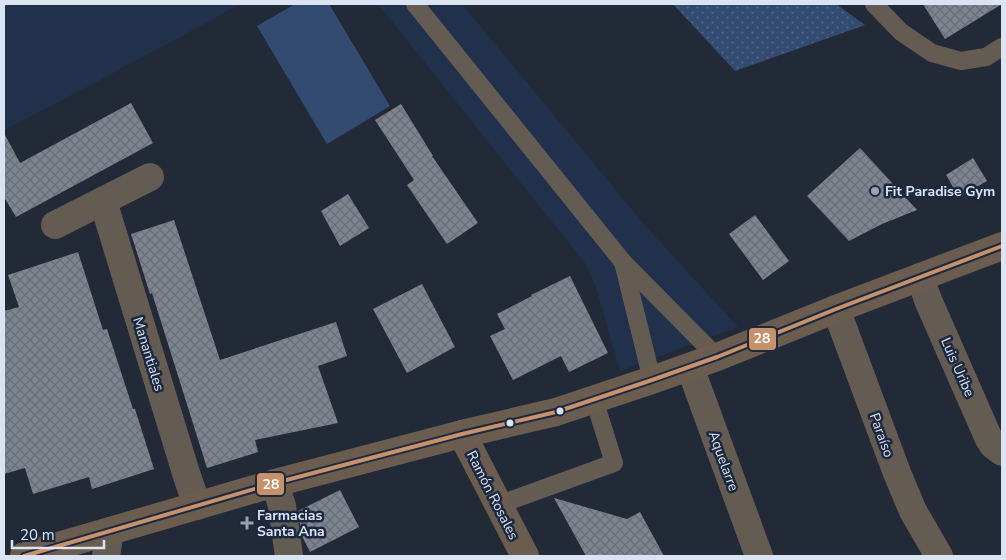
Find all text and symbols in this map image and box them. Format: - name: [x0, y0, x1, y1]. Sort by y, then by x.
- place label: Fit Paradise Gym: [885, 182, 995, 201]
- marker: Fit Paradise Gym: [869, 185, 881, 197]
- street label: Manantiales: [128, 315, 169, 394]
- line badge: 28: [748, 327, 777, 351]
- text: 28: [754, 329, 770, 348]
- street label: Luis Uribe: [936, 335, 979, 400]
- unlabelled marker: [555, 406, 565, 416]
- street label: Paraíso: [865, 410, 898, 460]
- unlabelled marker: [505, 418, 515, 428]
- street label: Aquelarre: [704, 429, 743, 494]
- street label: Ramón Rosales: [462, 447, 523, 543]
- line badge: 28: [256, 472, 285, 496]
- text: 28: [263, 475, 279, 494]
- place label: Farmacias Santa Ana: [257, 506, 325, 541]
- marker: Farmacias Santa Ana: [241, 517, 253, 529]
- scale bar: [12, 518, 105, 550]
- text: 20 m: [20, 525, 55, 545]

